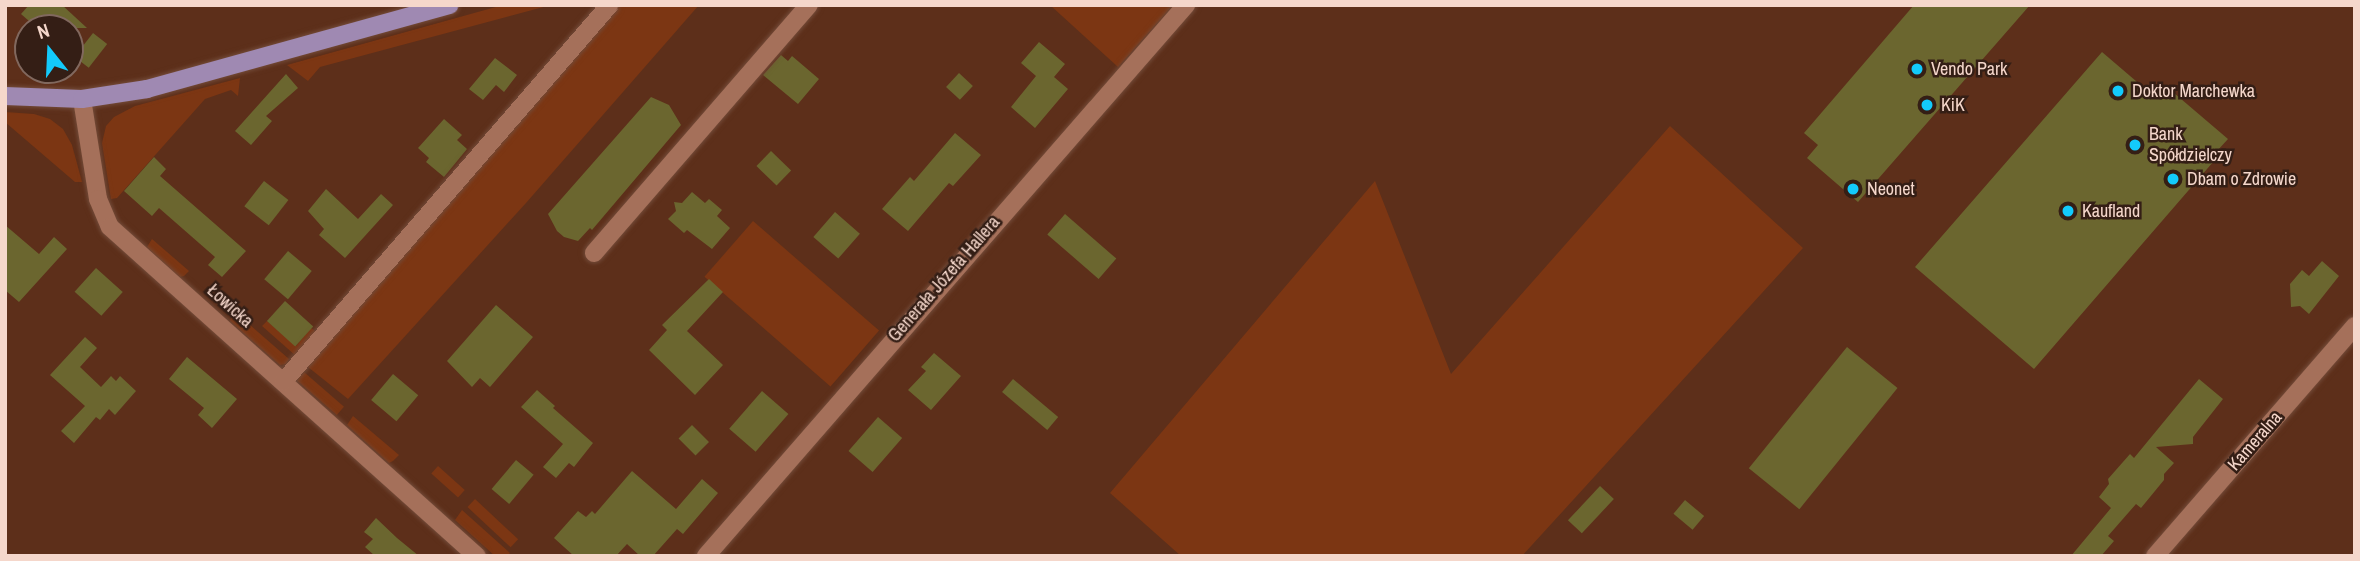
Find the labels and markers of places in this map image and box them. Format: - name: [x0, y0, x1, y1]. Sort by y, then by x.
- place label: Vendo Park: [1931, 58, 2007, 80]
- marker: Vendo Park: [1909, 61, 1925, 77]
- place label: Doktor Marchewka: [2132, 80, 2255, 102]
- marker: Doktor Marchewka: [2110, 83, 2126, 99]
- place label: KiK: [1941, 94, 1965, 116]
- marker: KiK: [1919, 97, 1935, 113]
- place label: Bank Spółdzielczy: [2149, 124, 2232, 166]
- marker: Bank Spółdzielczy: [2127, 137, 2143, 153]
- place label: Dbam o Zdrowie: [2187, 168, 2296, 190]
- marker: Dbam o Zdrowie: [2165, 171, 2181, 187]
- place label: Neonet: [1867, 178, 1915, 200]
- marker: Neonet: [1845, 181, 1861, 197]
- place label: Kaufland: [2082, 200, 2140, 222]
- marker: Kaufland: [2060, 203, 2076, 219]

